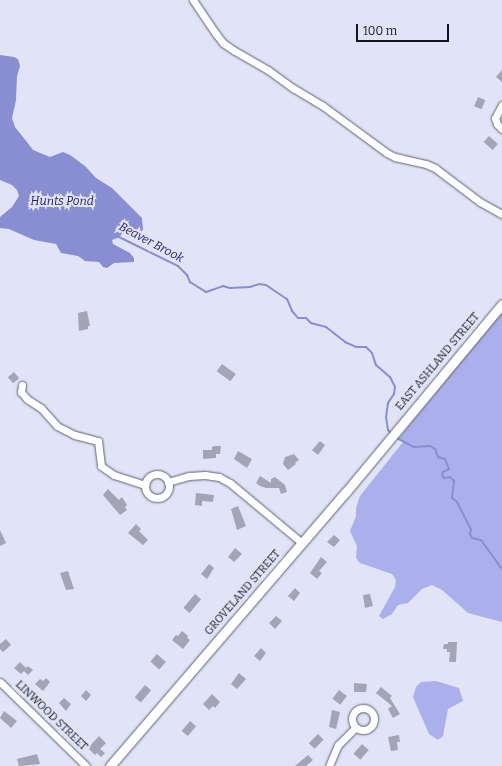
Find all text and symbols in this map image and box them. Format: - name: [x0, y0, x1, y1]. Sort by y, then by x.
- scale bar: [358, 16, 451, 42]
- text: 100 m: [363, 24, 397, 38]
- water label: Hunts Pond: [30, 195, 94, 209]
- water label: Beaver Brook: [116, 220, 186, 266]
- street label: EAST ASHLAND STREET: [393, 311, 483, 413]
- street label: GROVELAND STREET: [202, 548, 284, 638]
- street label: LINWOOD STREET: [12, 678, 90, 754]

